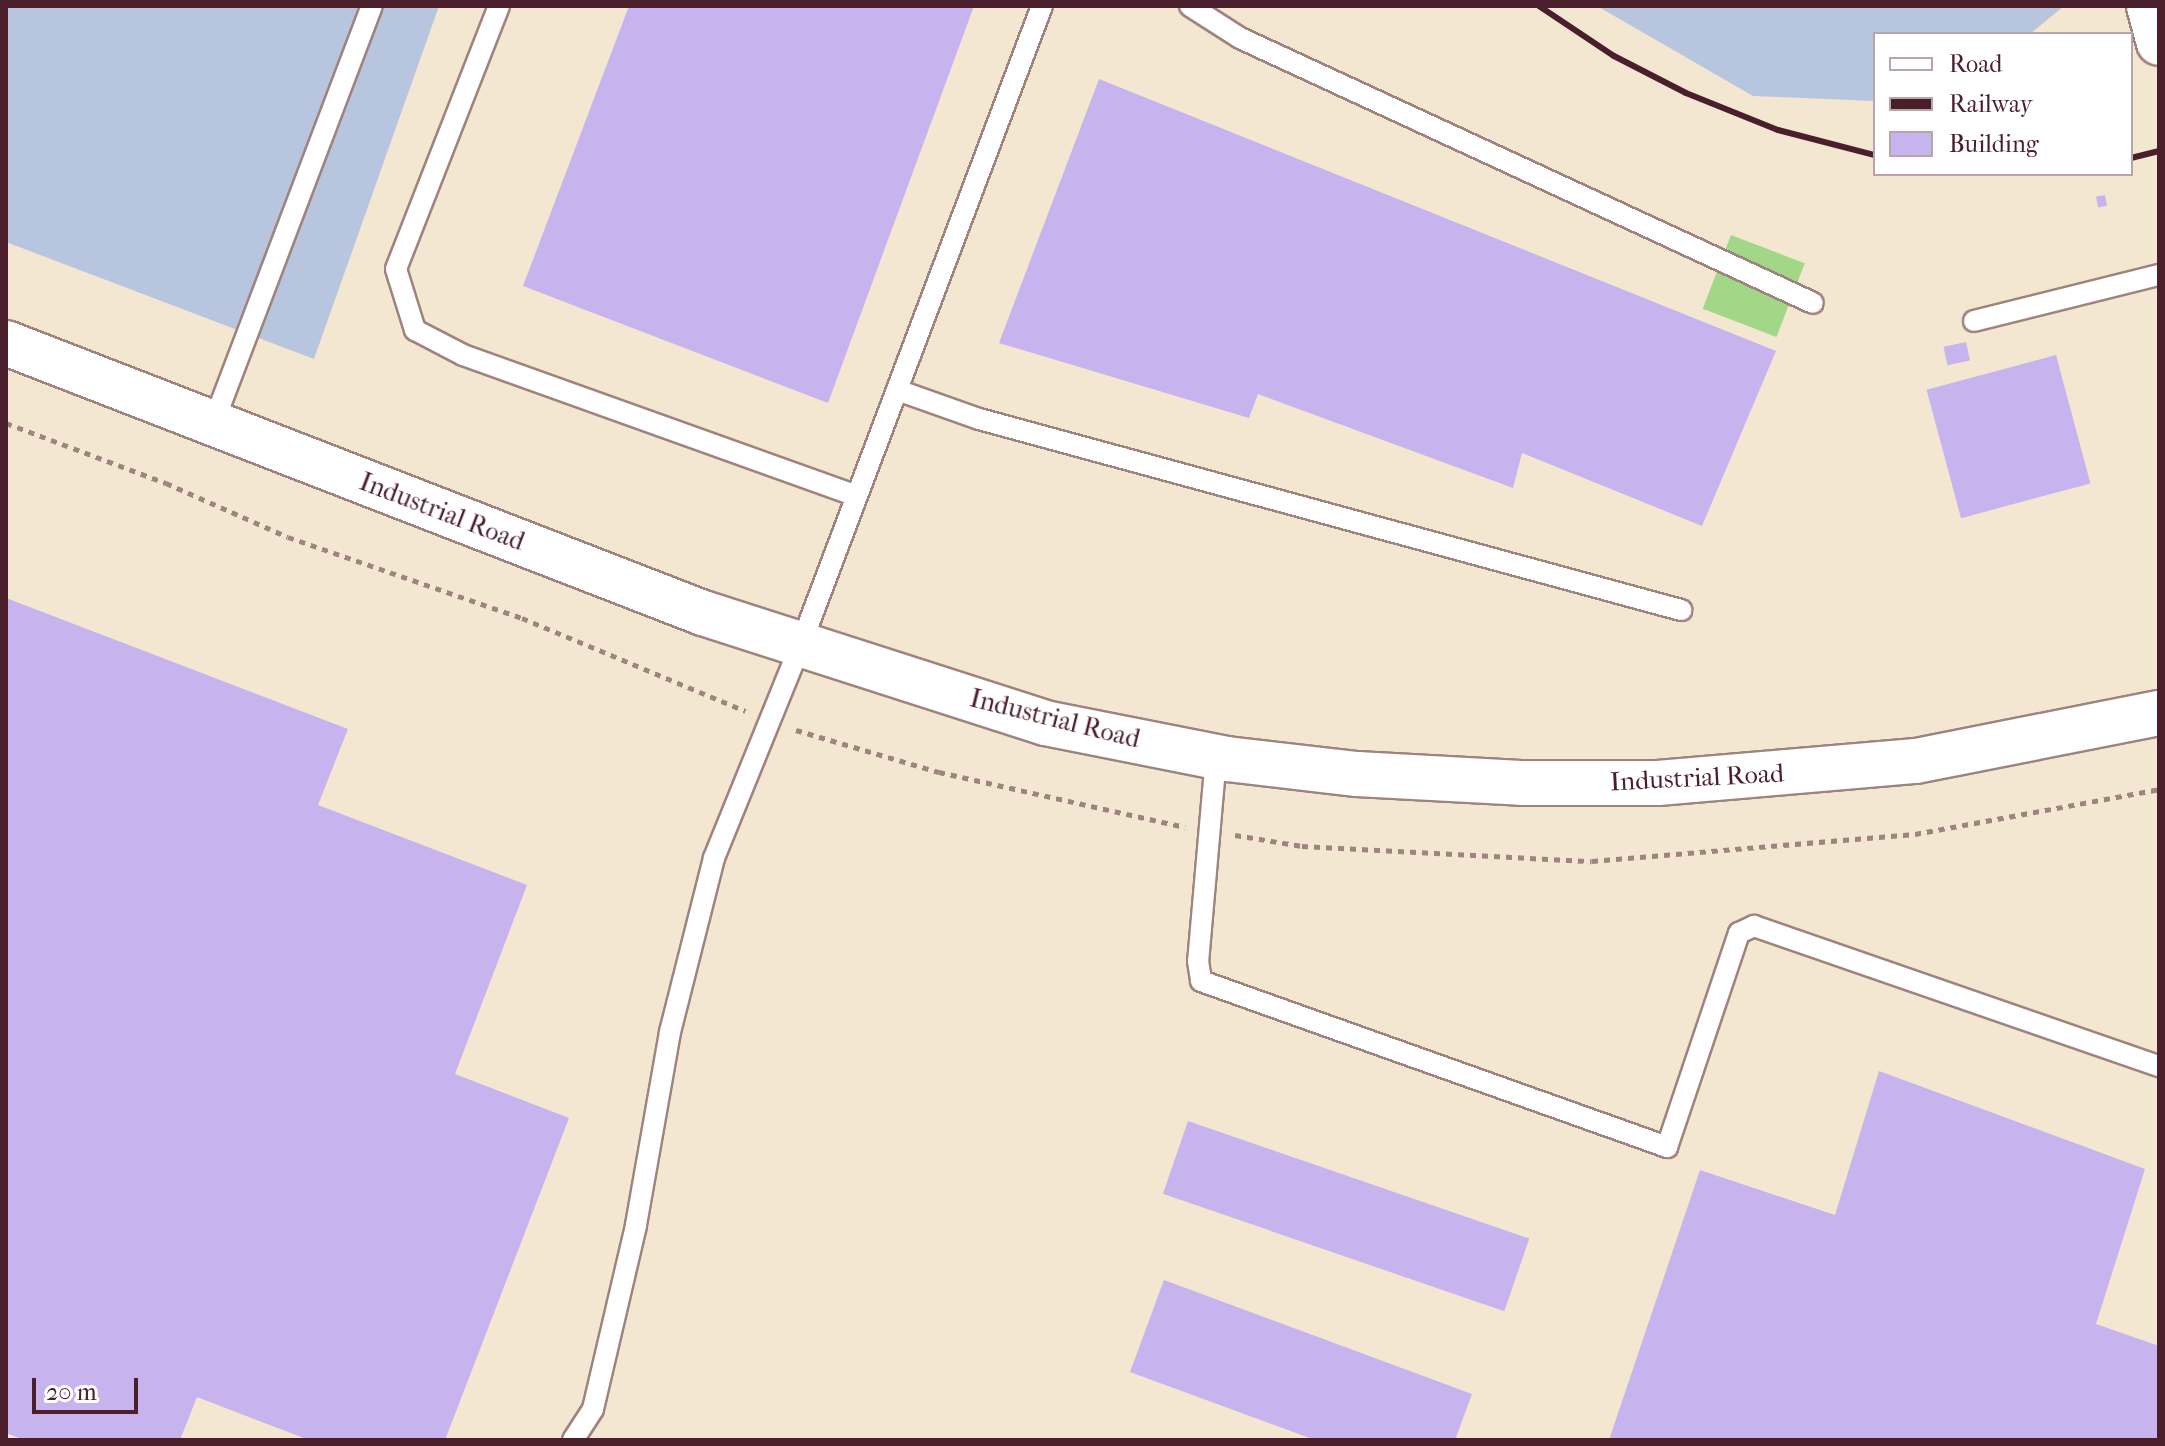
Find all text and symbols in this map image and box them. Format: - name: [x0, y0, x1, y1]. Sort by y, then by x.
- legend: [1873, 32, 2133, 176]
- text: Road: [1949, 50, 2002, 78]
- text: Railway: [1949, 90, 2032, 118]
- text: Building: [1949, 130, 2039, 158]
- street label: Industrial Road: [355, 466, 529, 558]
- street label: Industrial Road: [967, 683, 1143, 755]
- street label: Industrial Road: [1609, 758, 1785, 798]
- scale bar: [36, 1362, 142, 1412]
- text: 20 m: [46, 1378, 97, 1406]

